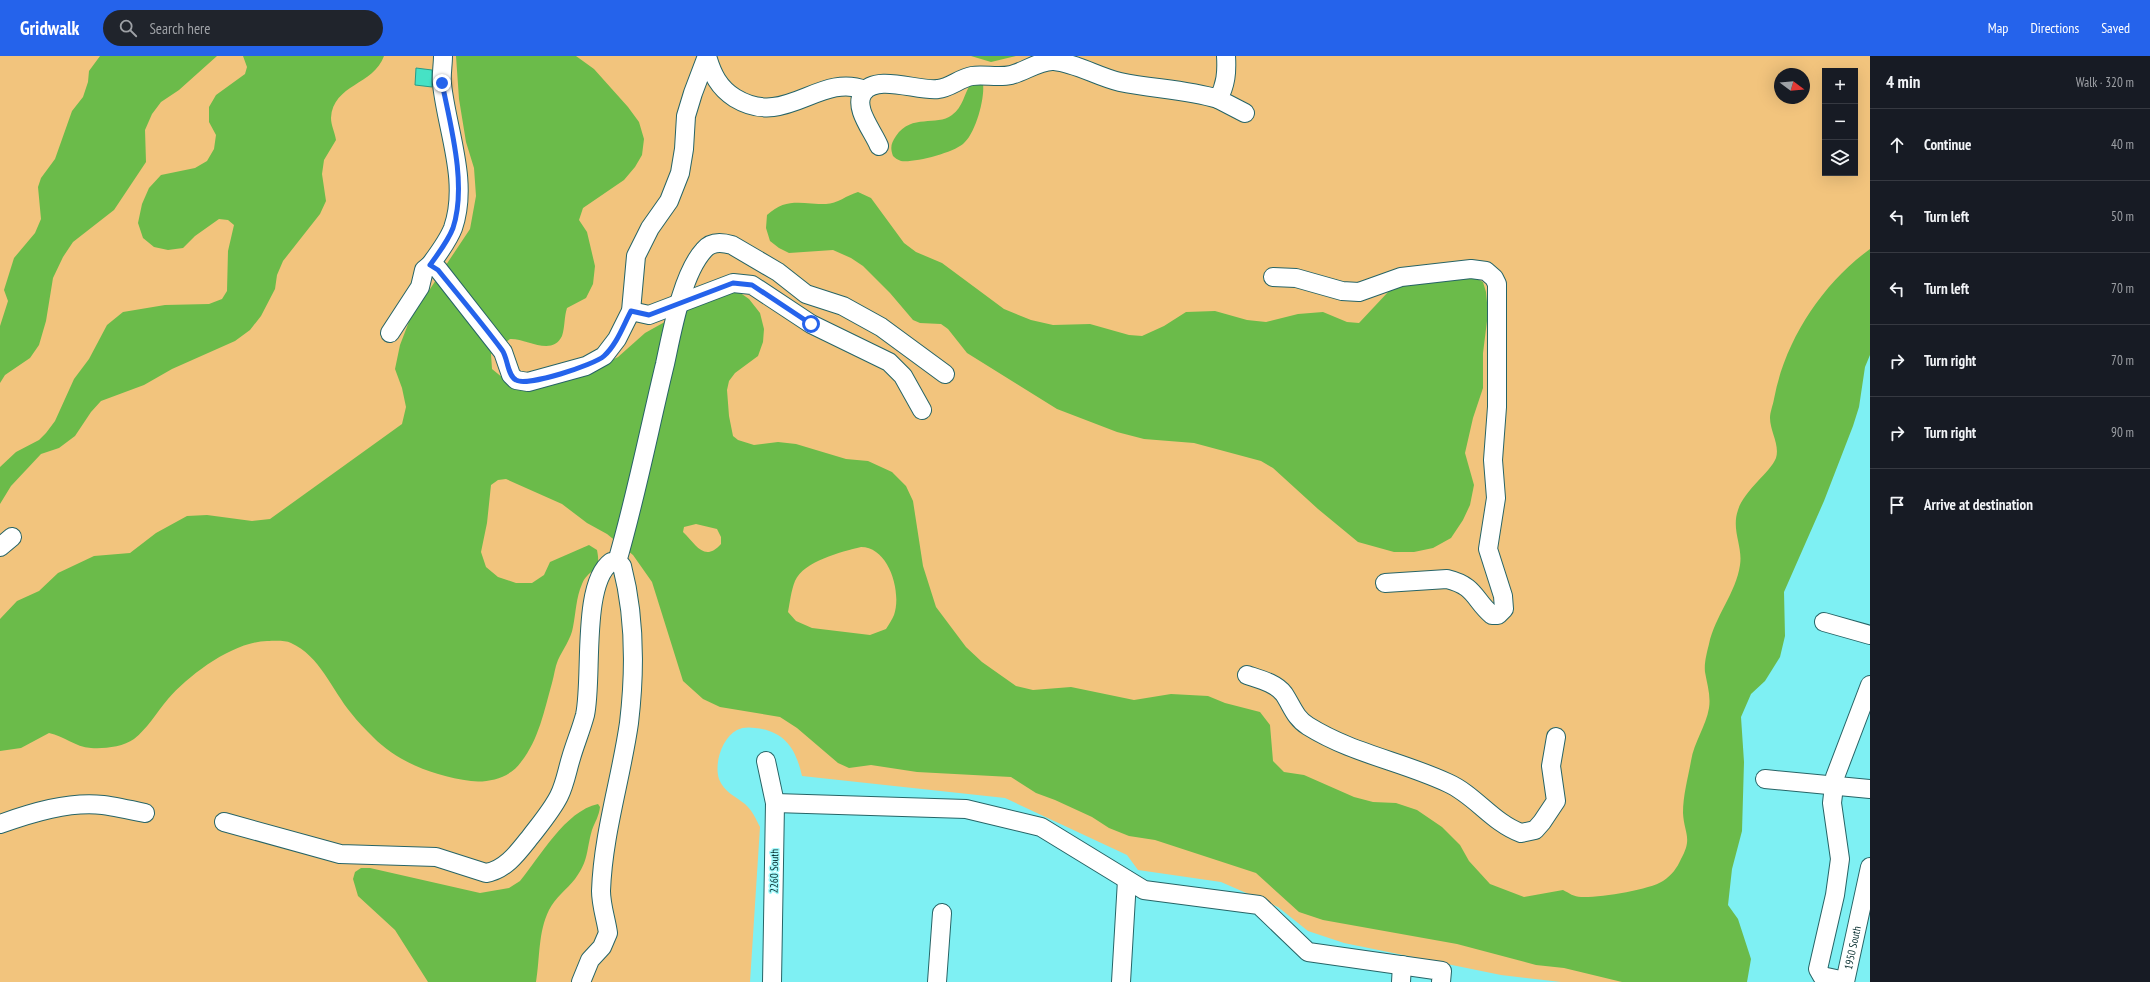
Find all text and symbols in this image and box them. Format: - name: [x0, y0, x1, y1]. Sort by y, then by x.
- search box: [103, 10, 383, 46]
- text: Gridwalk: [20, 16, 79, 40]
- icon: search: [117, 17, 139, 39]
- text: Search here: [149, 19, 210, 38]
- text: Map: [1988, 19, 2008, 37]
- text: Directions: [2030, 19, 2079, 37]
- text: Saved: [2101, 19, 2130, 37]
- north arrow: [1774, 68, 1810, 104]
- map controls: [1822, 68, 1858, 176]
- button: +: [1822, 68, 1858, 104]
- text: 4 min: [1886, 71, 1920, 93]
- route end: [433, 74, 451, 92]
- text: Walk · 320 m: [2076, 74, 2134, 91]
- button: −: [1822, 104, 1858, 140]
- icon: ahead: [1886, 134, 1908, 156]
- text: Continue: [1924, 135, 1971, 154]
- text: 40 m: [2111, 136, 2134, 153]
- button: layers: [1822, 140, 1858, 176]
- icon: left: [1886, 206, 1908, 228]
- text: Turn left: [1924, 207, 1969, 226]
- text: 50 m: [2111, 208, 2134, 225]
- icon: left: [1886, 278, 1908, 300]
- text: Turn left: [1924, 279, 1969, 298]
- text: 70 m: [2111, 280, 2134, 297]
- route start: [802, 315, 820, 333]
- icon: right: [1886, 350, 1908, 372]
- text: Turn right: [1924, 351, 1976, 370]
- text: 70 m: [2111, 352, 2134, 369]
- icon: right: [1886, 422, 1908, 444]
- text: Turn right: [1924, 423, 1976, 442]
- text: 90 m: [2111, 424, 2134, 441]
- icon: arrive: [1886, 494, 1908, 516]
- text: Arrive at destination: [1924, 495, 2033, 514]
- street label: 2260 South: [767, 849, 781, 893]
- street label: 1950 South: [1841, 925, 1864, 971]

